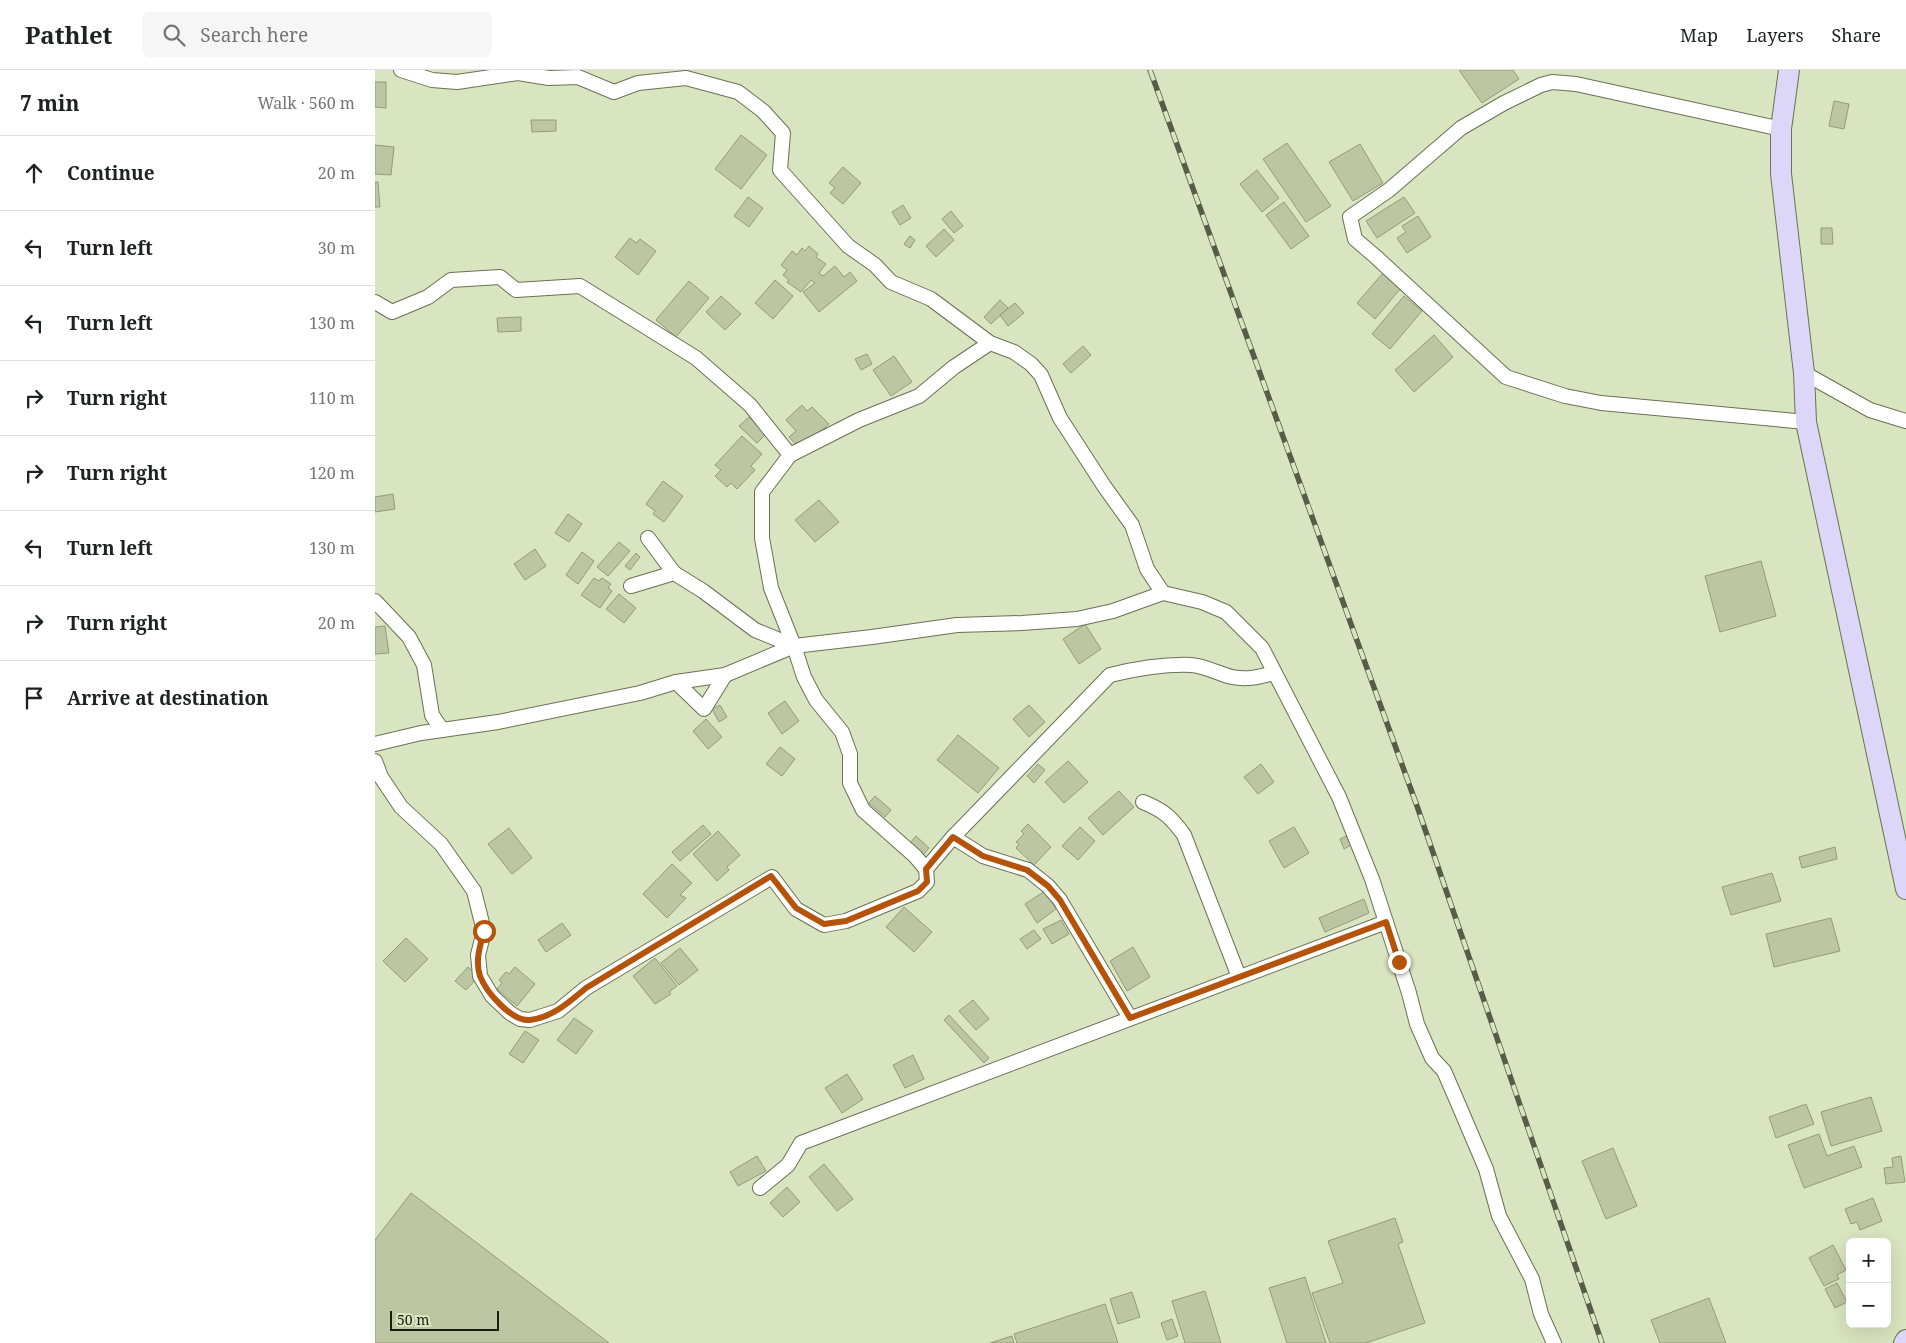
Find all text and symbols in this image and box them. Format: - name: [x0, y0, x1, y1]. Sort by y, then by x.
- search box: [142, 12, 492, 57]
- text: Pathlet: [25, 18, 112, 51]
- icon: search: [160, 21, 188, 49]
- text: Search here: [200, 22, 308, 48]
- text: Map: [1680, 23, 1718, 47]
- text: Layers: [1746, 23, 1804, 47]
- text: Share: [1832, 23, 1881, 47]
- text: 7 min: [20, 89, 79, 117]
- text: Walk · 560 m: [258, 92, 355, 114]
- icon: ahead: [20, 159, 48, 187]
- text: Continue: [67, 160, 155, 186]
- text: 20 m: [318, 162, 355, 184]
- icon: left: [20, 234, 48, 262]
- text: Turn left: [67, 235, 153, 261]
- text: 30 m: [318, 237, 355, 259]
- icon: left: [20, 309, 48, 337]
- text: Turn left: [67, 310, 153, 336]
- text: 130 m: [309, 312, 355, 334]
- icon: right: [20, 384, 48, 412]
- text: Turn right: [67, 385, 167, 411]
- text: 110 m: [309, 387, 355, 409]
- icon: right: [20, 459, 48, 487]
- text: Turn right: [67, 460, 167, 486]
- text: 120 m: [309, 462, 355, 484]
- icon: left: [20, 534, 48, 562]
- text: Turn left: [67, 535, 153, 561]
- text: 130 m: [309, 537, 355, 559]
- icon: right: [20, 609, 48, 637]
- text: Turn right: [67, 610, 167, 636]
- text: 20 m: [318, 612, 355, 634]
- icon: arrive: [20, 684, 48, 712]
- text: Arrive at destination: [67, 685, 269, 711]
- route start: [473, 920, 496, 943]
- route end: [1388, 951, 1411, 974]
- map controls: [1846, 1238, 1891, 1328]
- button: +: [1846, 1238, 1891, 1283]
- button: −: [1846, 1283, 1891, 1328]
- scale bar: [390, 1308, 499, 1331]
- text: 50 m: [397, 1310, 430, 1329]

